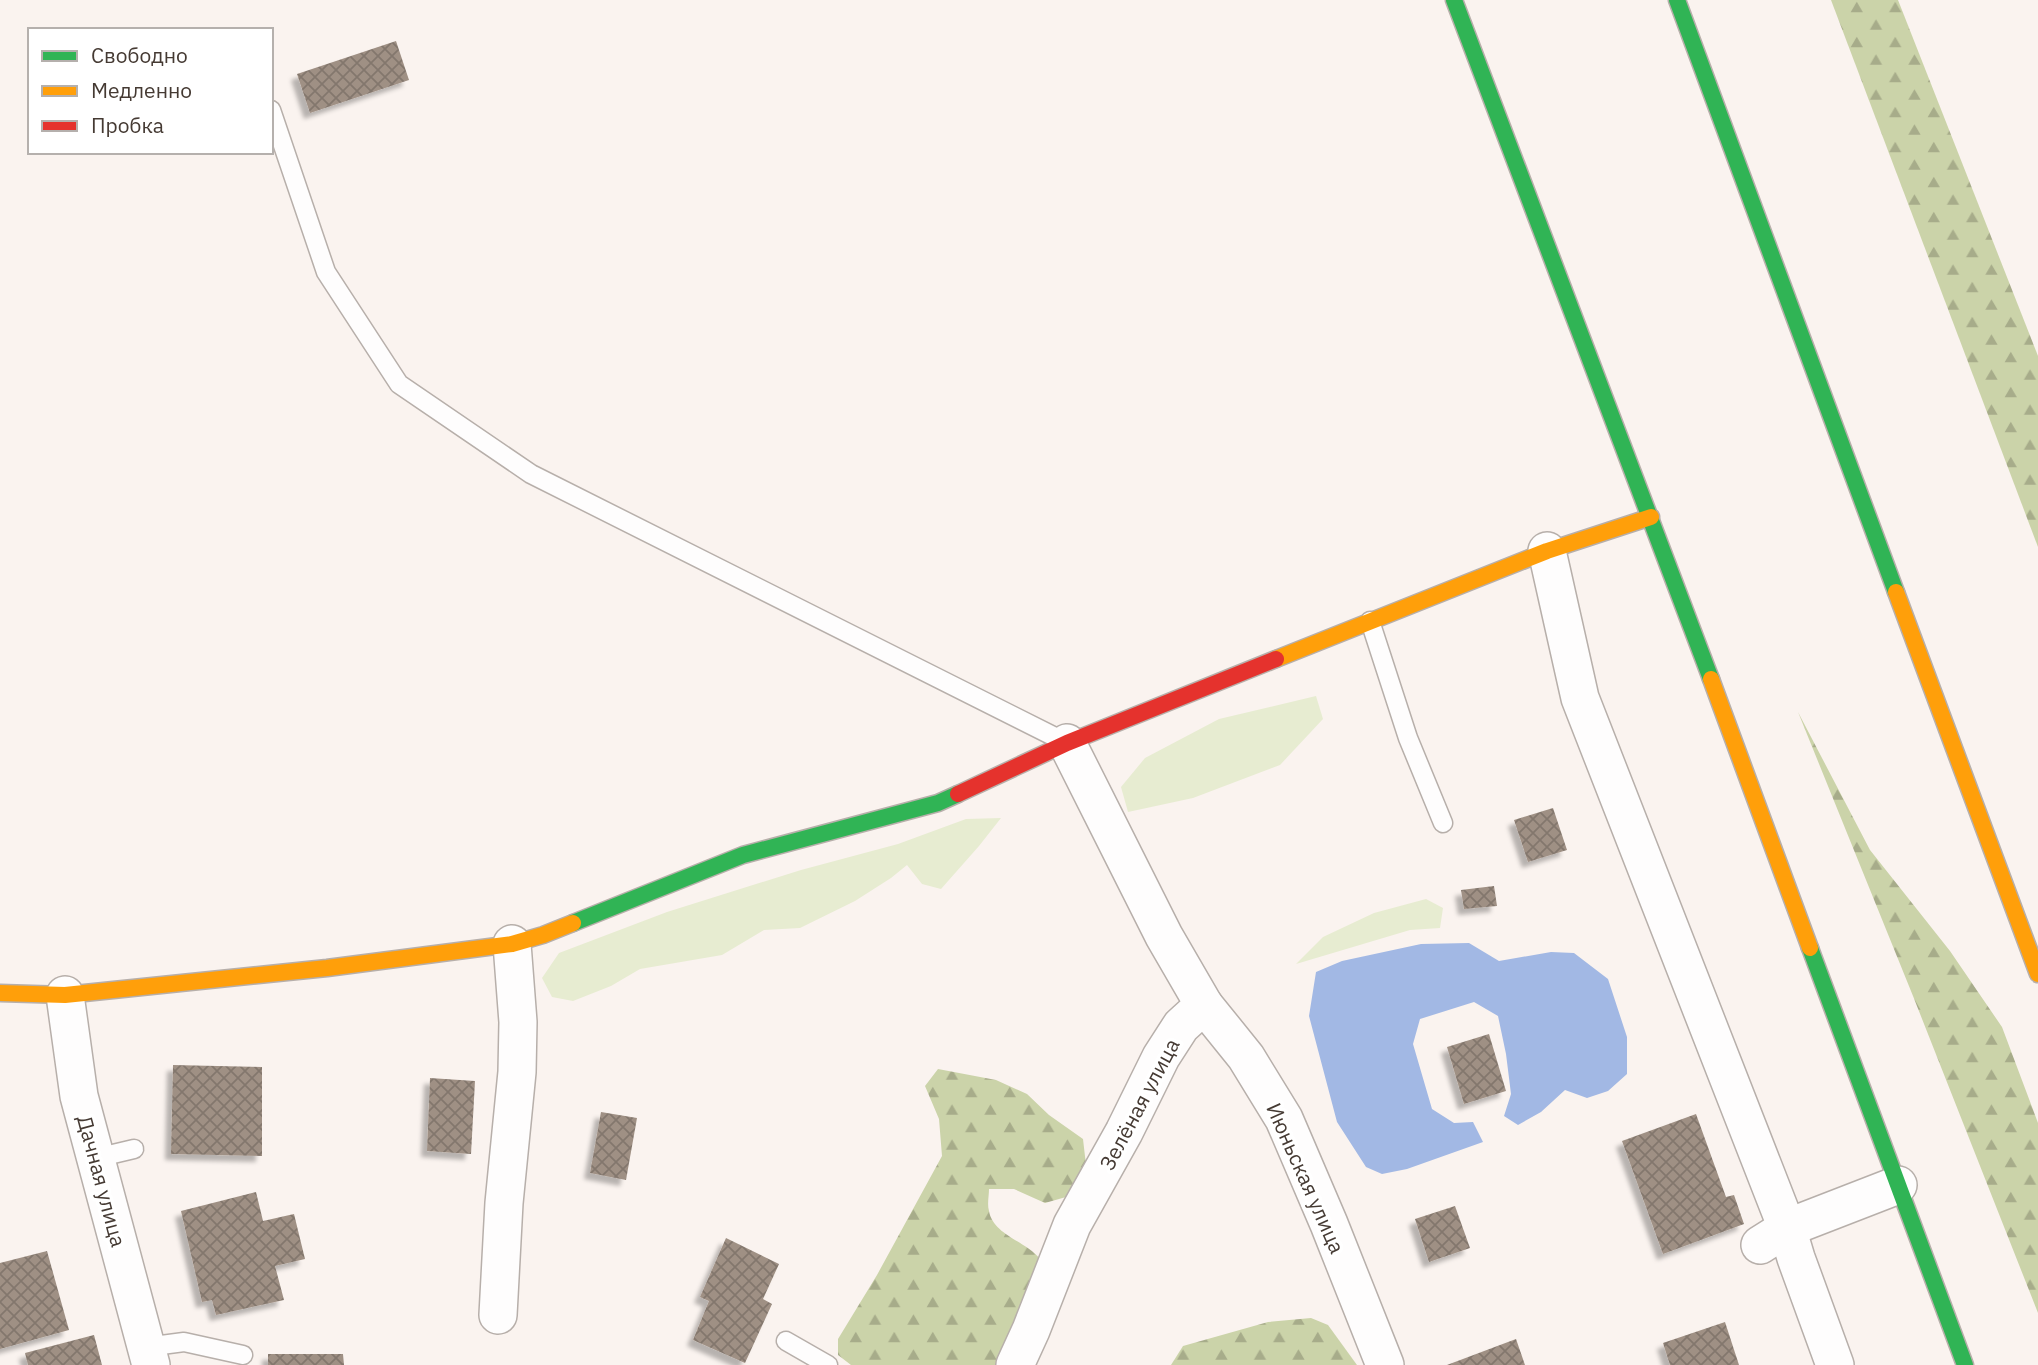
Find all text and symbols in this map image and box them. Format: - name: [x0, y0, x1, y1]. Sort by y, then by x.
- legend: [28, 28, 273, 154]
- text: Свободно: [91, 41, 188, 69]
- text: Медленно: [91, 76, 192, 104]
- text: Пробка: [91, 111, 164, 139]
- street label: Зелёная улица: [1093, 1033, 1185, 1175]
- street label: Июньская улица: [1260, 1098, 1352, 1258]
- street label: Дачная улица: [71, 1112, 133, 1250]

